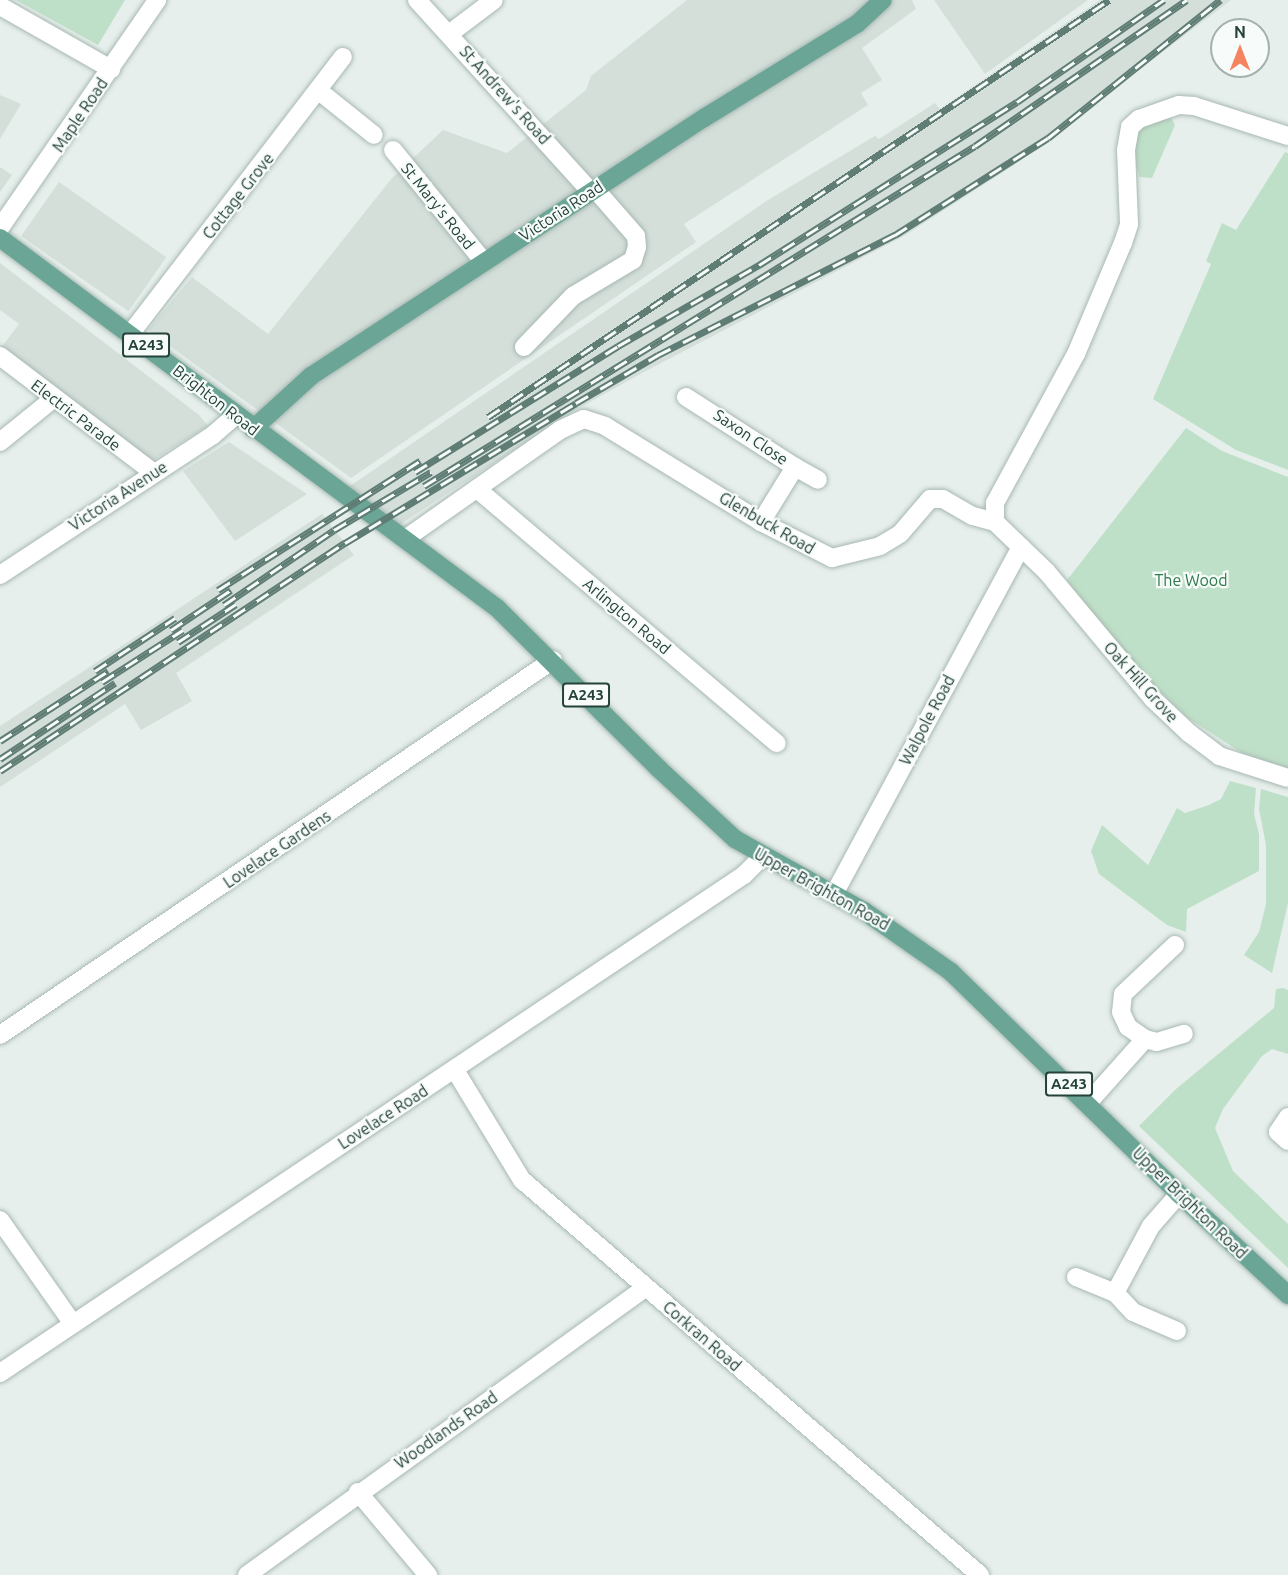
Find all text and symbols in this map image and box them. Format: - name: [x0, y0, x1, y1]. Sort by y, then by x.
- north arrow: [1210, 18, 1270, 78]
- text: N: [1234, 23, 1246, 41]
- street label: St Andrew's Road: [456, 42, 554, 148]
- street label: Maple Road: [48, 74, 112, 156]
- street label: Cottage Grove: [198, 149, 278, 243]
- street label: St Mary's Road: [397, 159, 479, 253]
- street label: Victoria Road: [515, 177, 607, 245]
- road number: A243: [122, 333, 170, 357]
- street label: Brighton Road: [169, 360, 263, 440]
- street label: Electric Parade: [28, 375, 124, 455]
- street label: Saxon Close: [710, 405, 792, 469]
- street label: Victoria Avenue: [65, 457, 171, 535]
- street label: Glenbuck Road: [716, 488, 818, 558]
- park label: The Wood: [1154, 570, 1228, 590]
- street label: Arlington Road: [579, 574, 675, 658]
- street label: Oak Hill Grove: [1100, 638, 1182, 726]
- street label: Walpole Road: [895, 672, 959, 768]
- road number: A243: [562, 683, 610, 707]
- street label: Lovelace Gardens: [220, 806, 334, 892]
- street label: Upper Brighton Road: [751, 844, 893, 934]
- road number: A243: [1045, 1072, 1093, 1096]
- street label: Lovelace Road: [334, 1081, 432, 1153]
- street label: Upper Brighton Road: [1129, 1143, 1251, 1263]
- street label: Corkran Road: [659, 1297, 745, 1375]
- street label: Woodlands Road: [391, 1387, 501, 1473]

